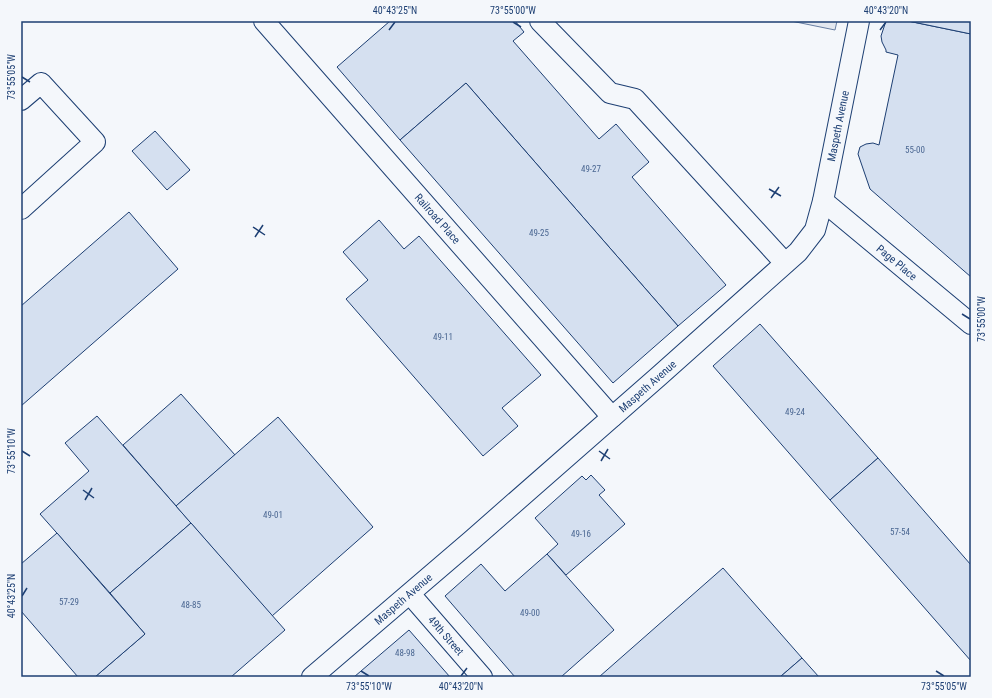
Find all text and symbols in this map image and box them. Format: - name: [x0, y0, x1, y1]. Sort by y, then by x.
- text: 40°43'25"N: [373, 5, 417, 16]
- text: 73°55'00"W: [490, 5, 536, 16]
- text: 40°43'20"N: [864, 5, 908, 16]
- text: 73°55'05"W: [6, 54, 17, 100]
- street label: Maspeth Avenue: [825, 89, 851, 163]
- house number: 55-00: [905, 145, 925, 155]
- house number: 49-27: [581, 164, 602, 174]
- street label: Railroad Place: [412, 191, 463, 246]
- house number: 49-25: [529, 228, 550, 238]
- street label: Page Place: [874, 242, 920, 283]
- text: 73°55'00"W: [976, 296, 987, 342]
- house number: 49-11: [433, 332, 453, 342]
- street label: Maspeth Avenue: [616, 357, 679, 415]
- house number: 49-24: [785, 407, 806, 417]
- text: 73°55'10"W: [6, 428, 17, 474]
- house number: 49-01: [263, 510, 283, 520]
- house number: 57-54: [890, 527, 911, 537]
- house number: 49-16: [571, 529, 591, 539]
- street label: Maspeth Avenue: [372, 571, 435, 627]
- text: 40°43'25"N: [6, 574, 17, 618]
- house number: 57-29: [59, 597, 79, 607]
- house number: 48-85: [181, 600, 202, 610]
- house number: 49-00: [520, 608, 540, 618]
- street label: 49th Street: [425, 613, 467, 658]
- house number: 48-98: [395, 648, 415, 658]
- text: 73°55'10"W: [346, 681, 392, 692]
- text: 40°43'20"N: [439, 681, 483, 692]
- text: 73°55'05"W: [921, 681, 967, 692]

